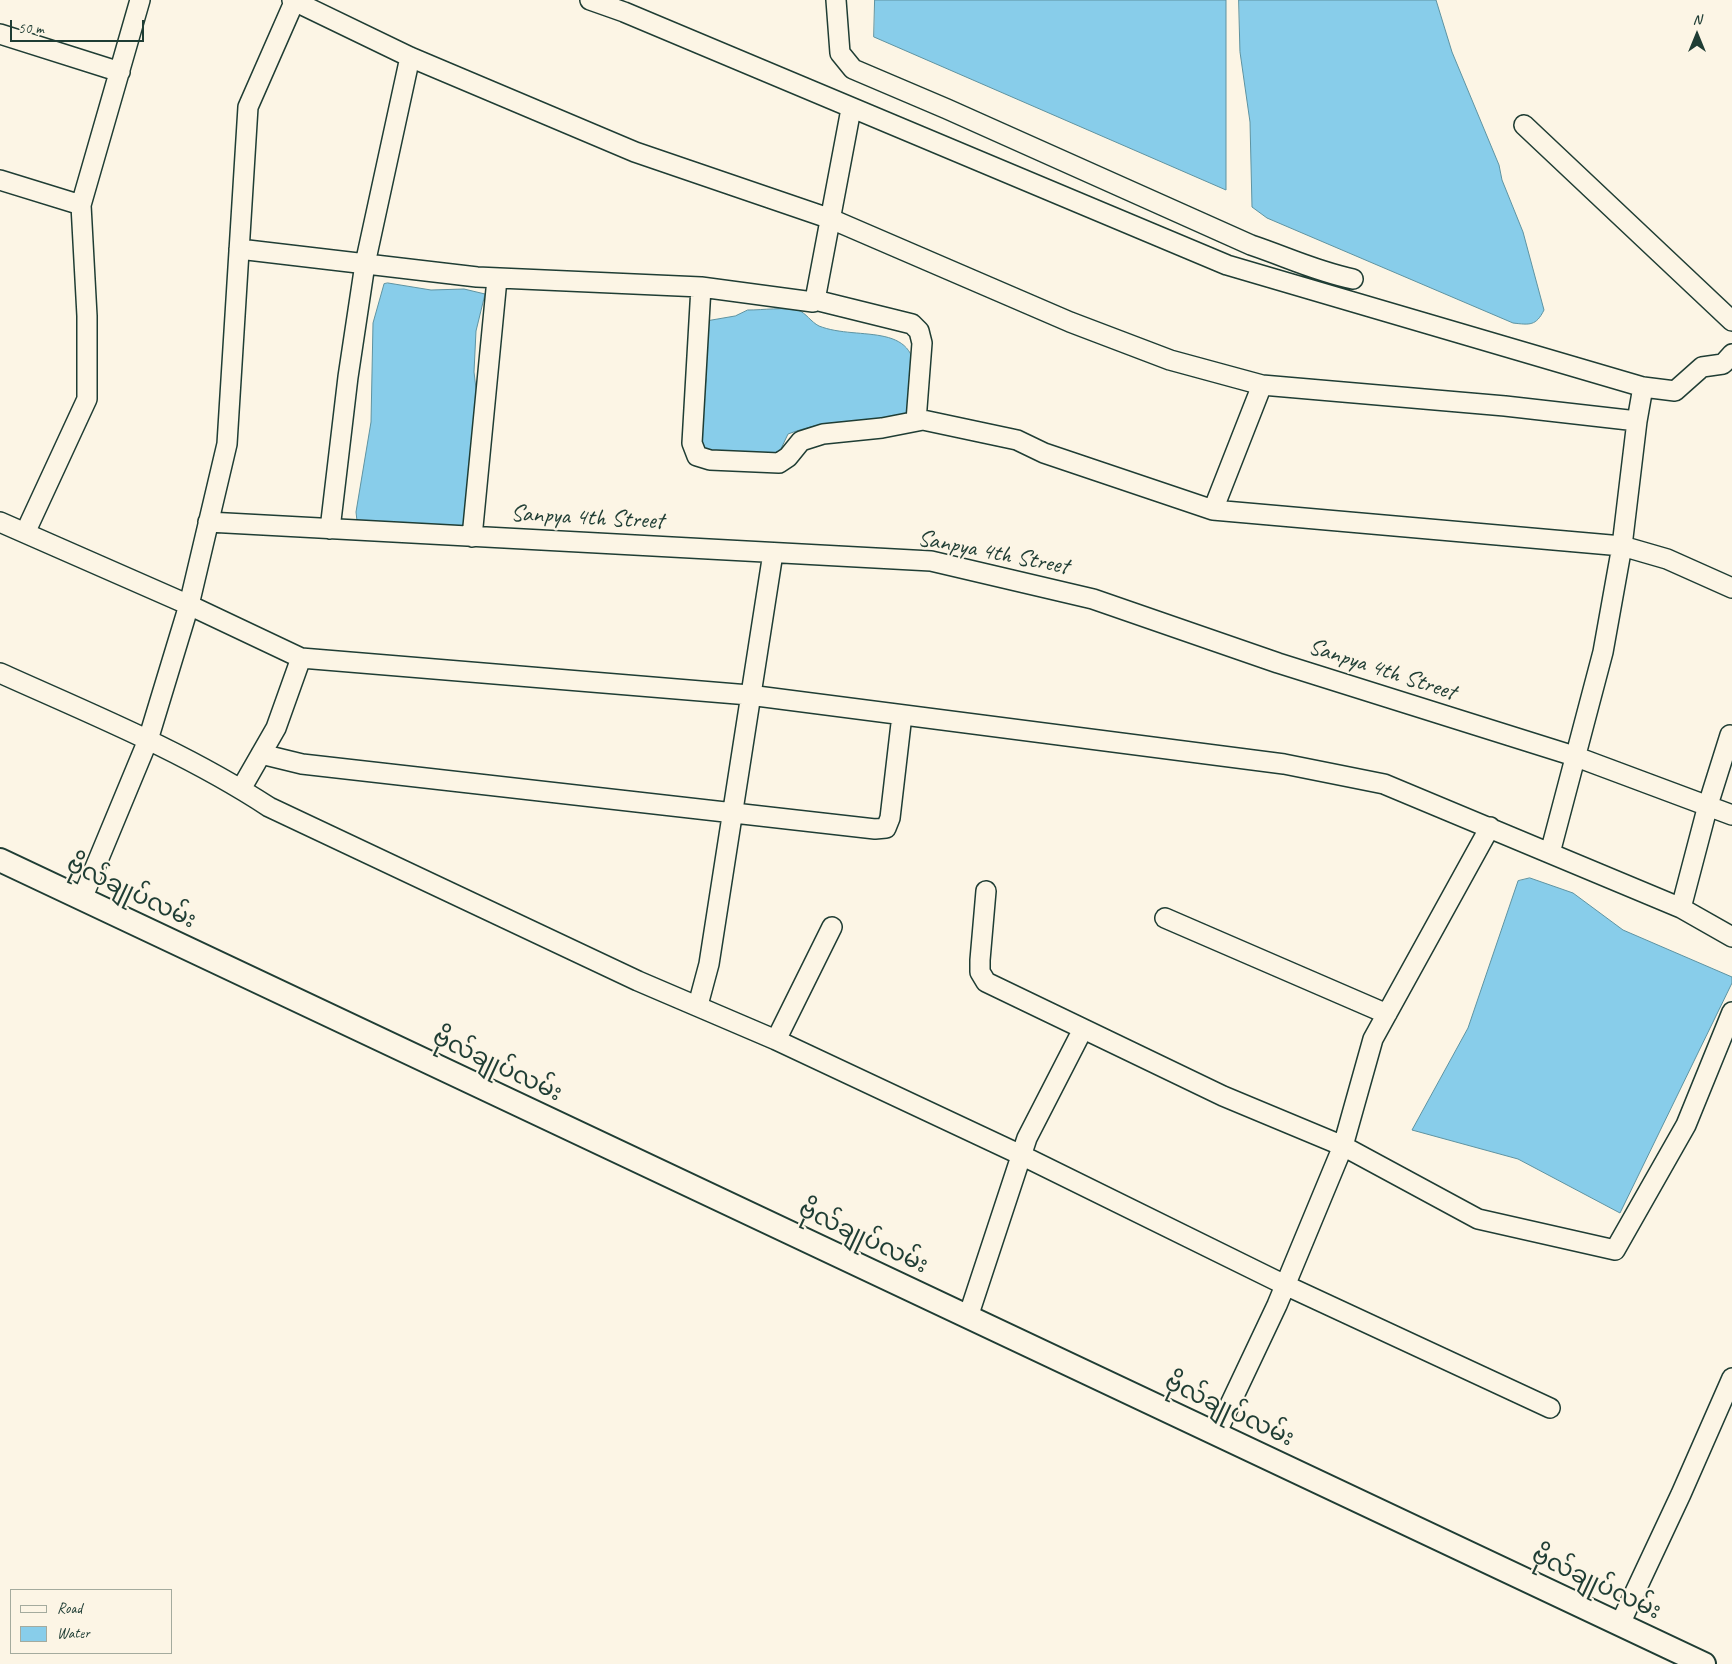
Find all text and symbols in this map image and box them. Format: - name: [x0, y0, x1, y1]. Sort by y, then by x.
- scale bar: [12, 10, 146, 42]
- north arrow: [1672, 10, 1722, 60]
- text: N: [1693, 11, 1701, 28]
- text: 50 m: [18, 19, 44, 38]
- street label: Sanpya 4th Street: [510, 500, 664, 536]
- street label: Sanpya 4th Street: [915, 524, 1071, 582]
- street label: Sanpya 4th Street: [1305, 633, 1459, 707]
- street label: ဗိုလ်ချုပ်လမ်း: [62, 850, 200, 936]
- street label: ဗိုလ်ချုပ်လမ်း: [428, 1023, 566, 1109]
- street label: ဗိုလ်ချုပ်လမ်း: [794, 1195, 932, 1281]
- street label: ဗိုလ်ချုပ်လမ်း: [1160, 1368, 1298, 1454]
- street label: ဗိုလ်ချုပ်လမ်း: [1527, 1541, 1665, 1627]
- legend: [10, 1589, 172, 1654]
- text: Road: [57, 1599, 82, 1618]
- text: Water: [57, 1624, 90, 1643]

